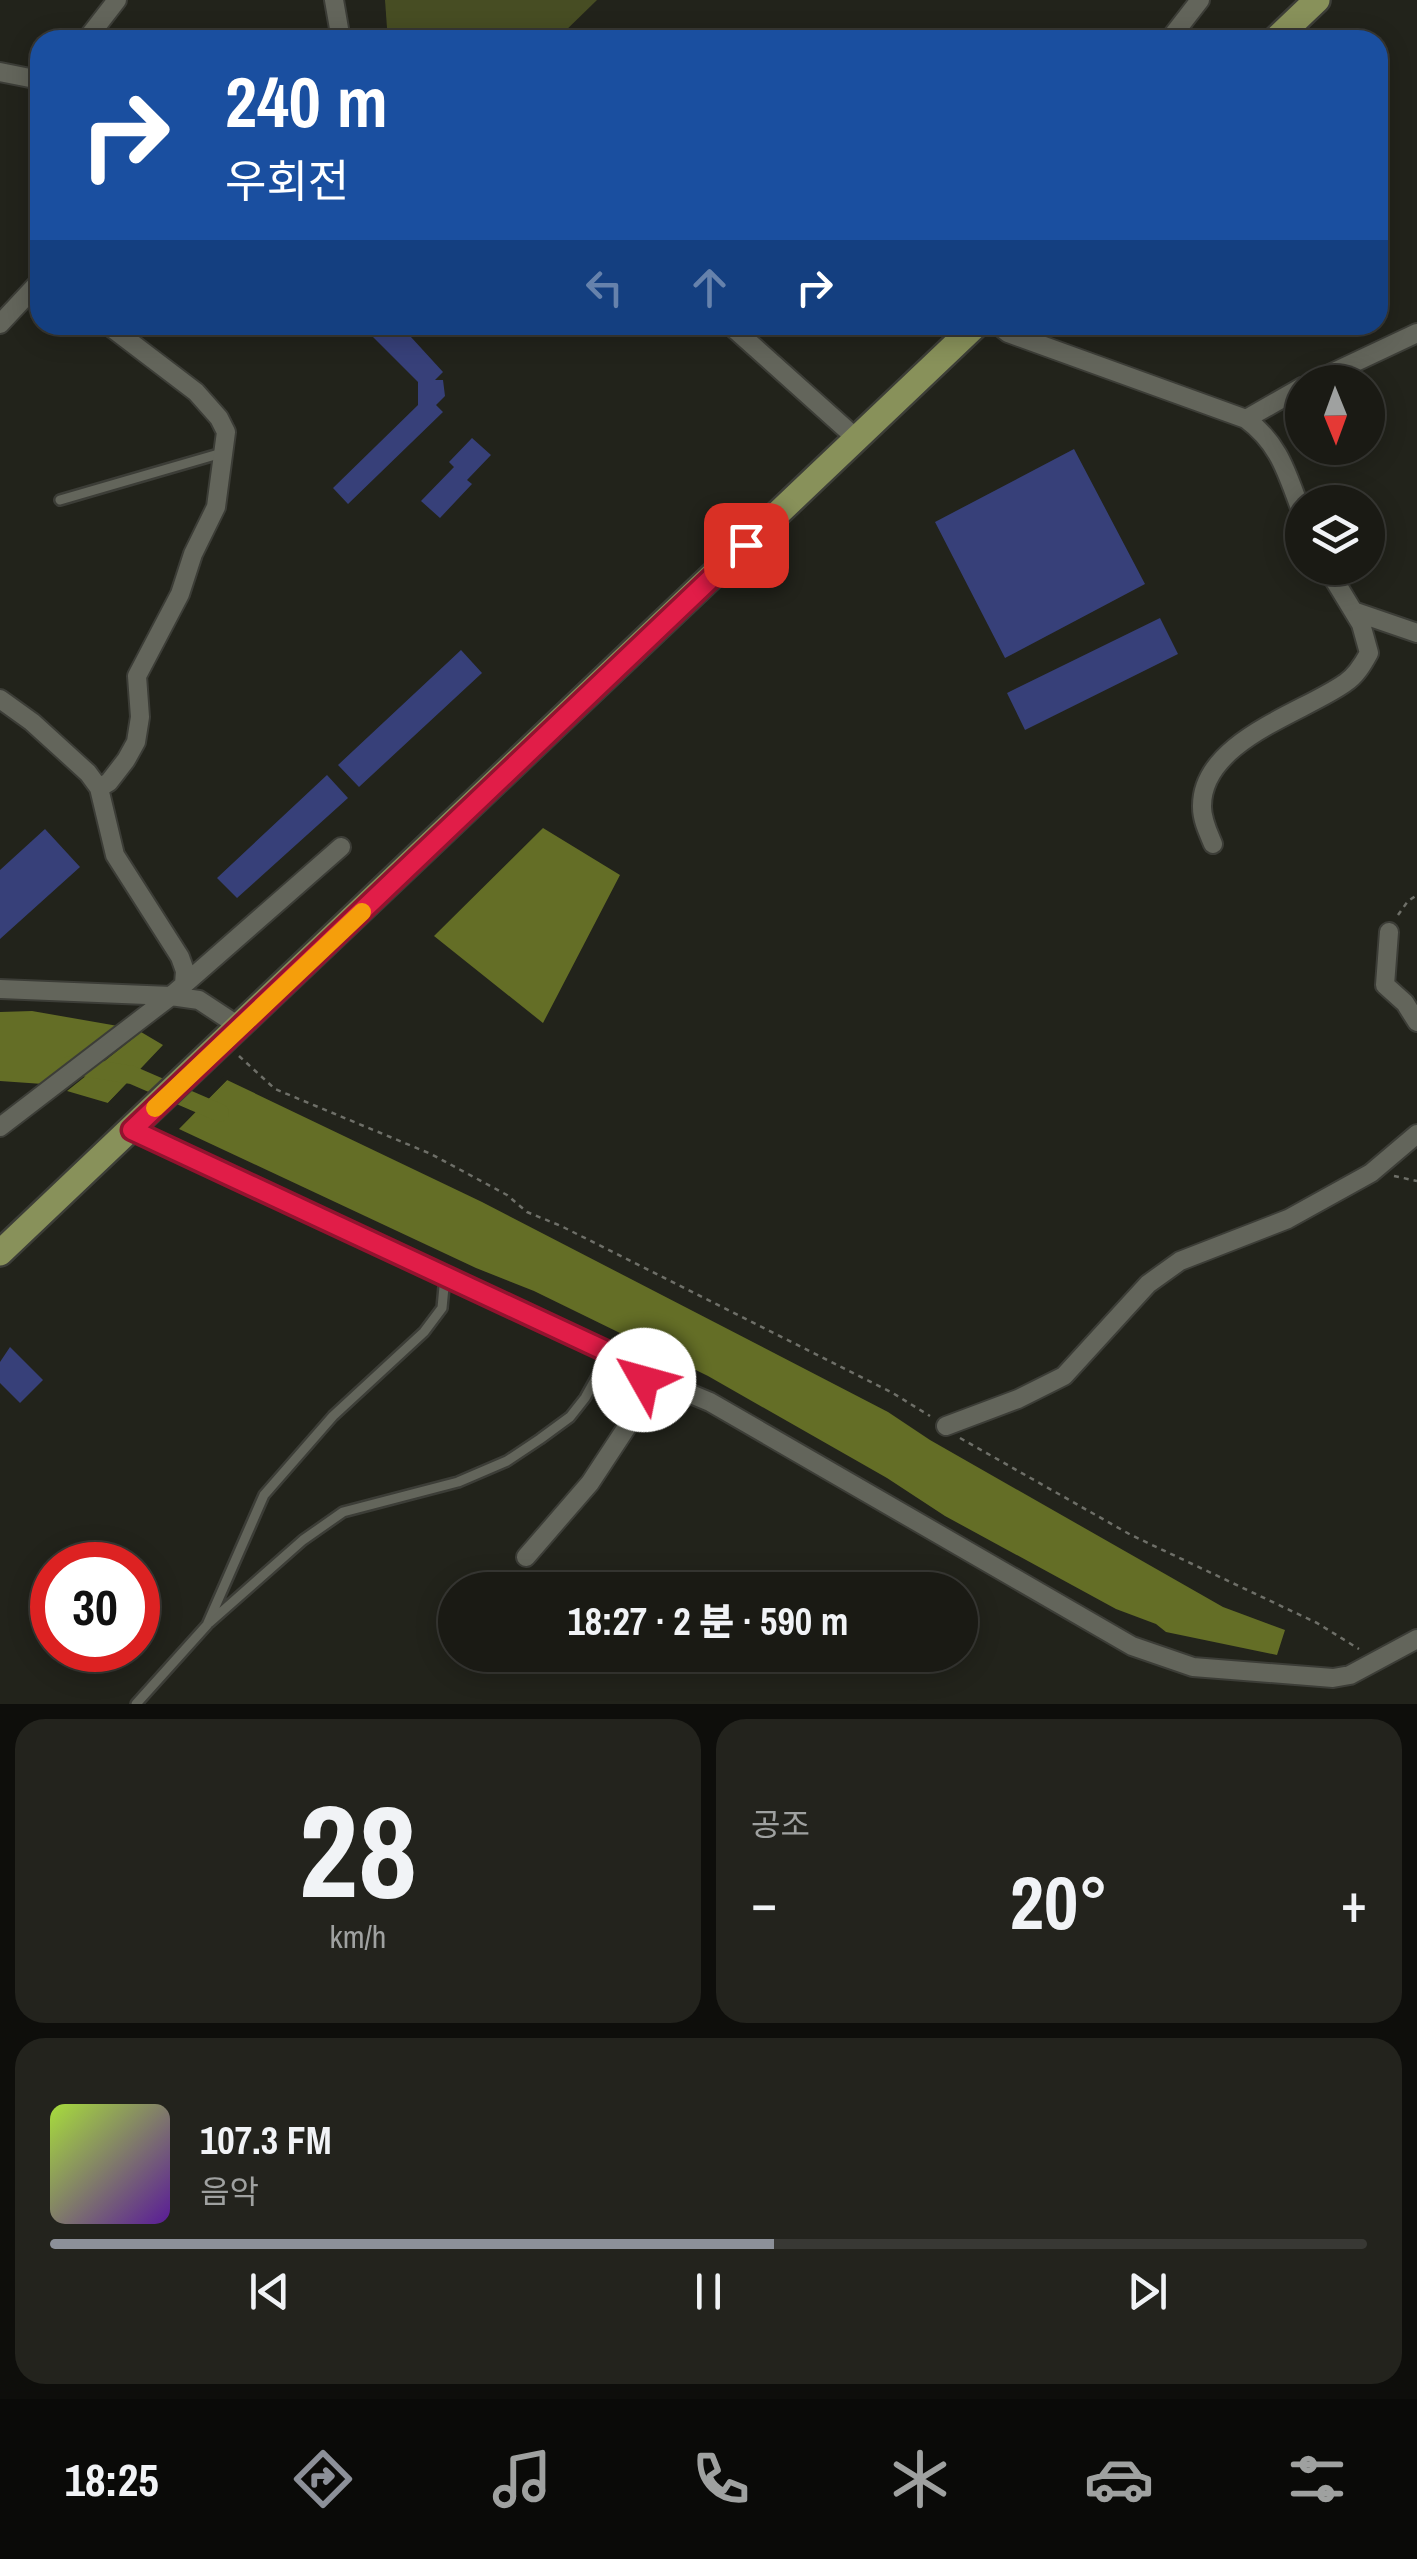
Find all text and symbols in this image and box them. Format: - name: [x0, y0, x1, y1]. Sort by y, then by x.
- text: 240 m: [225, 55, 388, 149]
- icon: right: [60, 70, 190, 200]
- text: 우회전: [225, 150, 349, 211]
- icon: left: [577, 260, 632, 315]
- icon: ahead: [682, 260, 737, 315]
- icon: right: [787, 260, 842, 315]
- north arrow: [1285, 365, 1385, 465]
- map controls: [1285, 365, 1385, 585]
- button: layers: [1285, 485, 1385, 585]
- pin: [704, 503, 789, 588]
- icon: arrive: [719, 518, 774, 573]
- position arrow: [592, 1328, 696, 1432]
- speed limit sign: 30: [30, 1542, 160, 1672]
- text: 18:27 · 2 분 · 590 m: [568, 1596, 848, 1647]
- text: 28: [299, 1762, 417, 1938]
- text: 공조: [751, 1803, 810, 1846]
- text: 20°: [1010, 1851, 1108, 1952]
- text: −: [751, 1865, 777, 1939]
- text: +: [1341, 1865, 1367, 1939]
- text: km/h: [330, 1915, 386, 1958]
- text: 107.3 FM: [200, 2115, 332, 2166]
- text: 음악: [200, 2170, 259, 2213]
- icon: previous: [242, 2264, 297, 2319]
- icon: pause: [681, 2264, 736, 2319]
- icon: next: [1120, 2264, 1175, 2319]
- icon: directions: [288, 2444, 358, 2514]
- icon: music: [487, 2444, 557, 2514]
- icon: phone: [686, 2444, 756, 2514]
- icon: climate: [885, 2444, 955, 2514]
- icon: car: [1084, 2444, 1154, 2514]
- icon: filters: [1282, 2444, 1352, 2514]
- text: 18:25: [64, 2449, 159, 2510]

